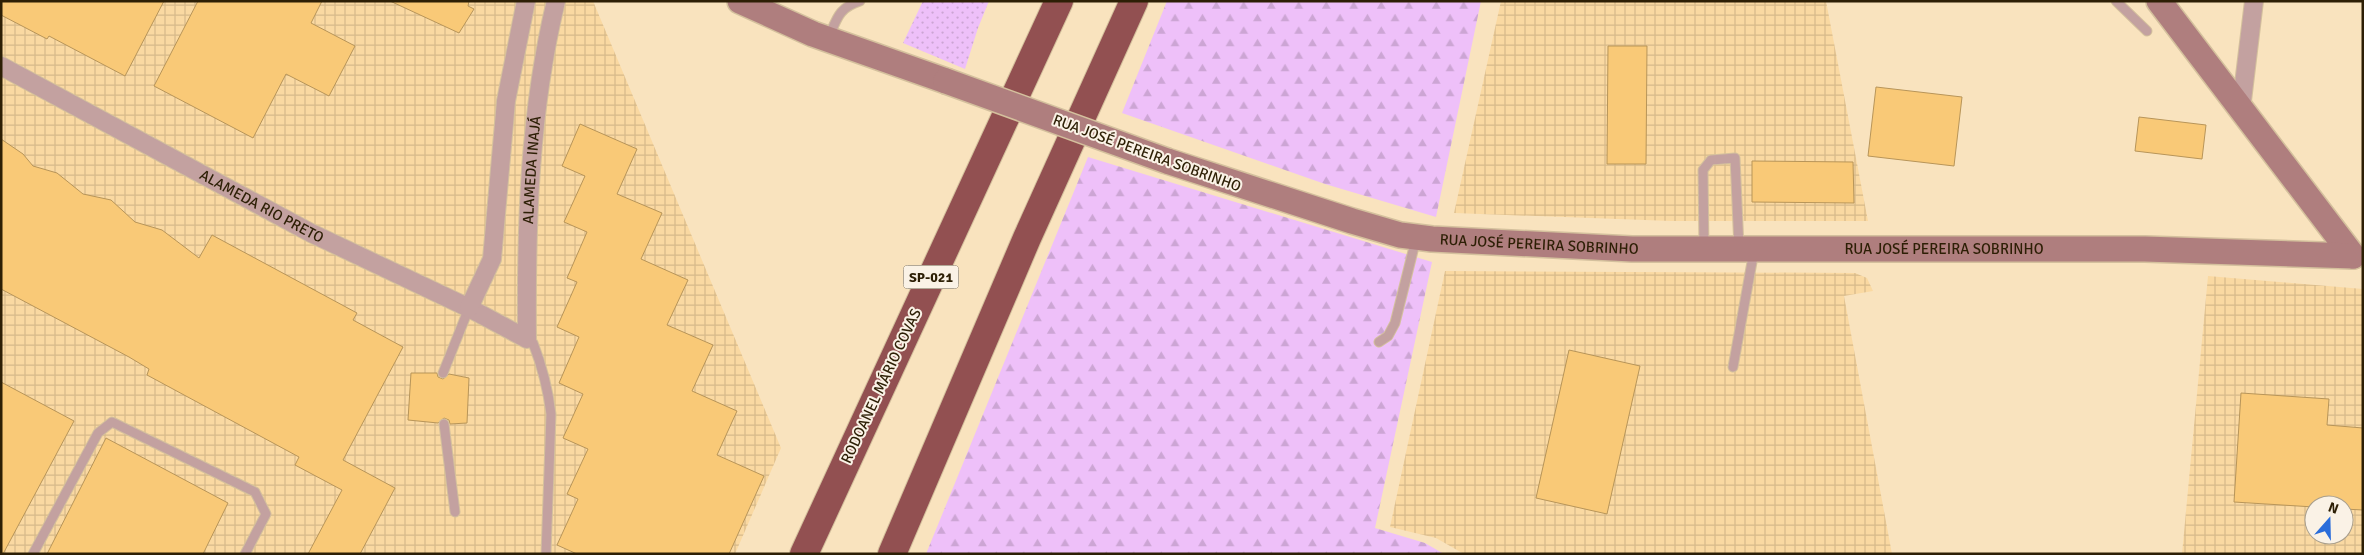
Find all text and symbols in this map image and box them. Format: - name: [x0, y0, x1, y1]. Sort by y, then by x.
- street label: RUA JOSÉ PEREIRA SOBRINHO: [1051, 110, 1244, 195]
- street label: ALAMEDA INAJÁ: [519, 115, 545, 224]
- street label: ALAMEDA RIO PRETO: [196, 166, 327, 247]
- street label: RUA JOSÉ PEREIRA SOBRINHO: [1439, 230, 1639, 258]
- street label: RUA JOSÉ PEREIRA SOBRINHO: [1845, 239, 2044, 258]
- road number: SP-021: [904, 266, 958, 288]
- street label: RODOANEL MÁRIO COVAS: [836, 305, 925, 466]
- north arrow: [2304, 495, 2354, 545]
- text: N: [2326, 499, 2341, 518]

